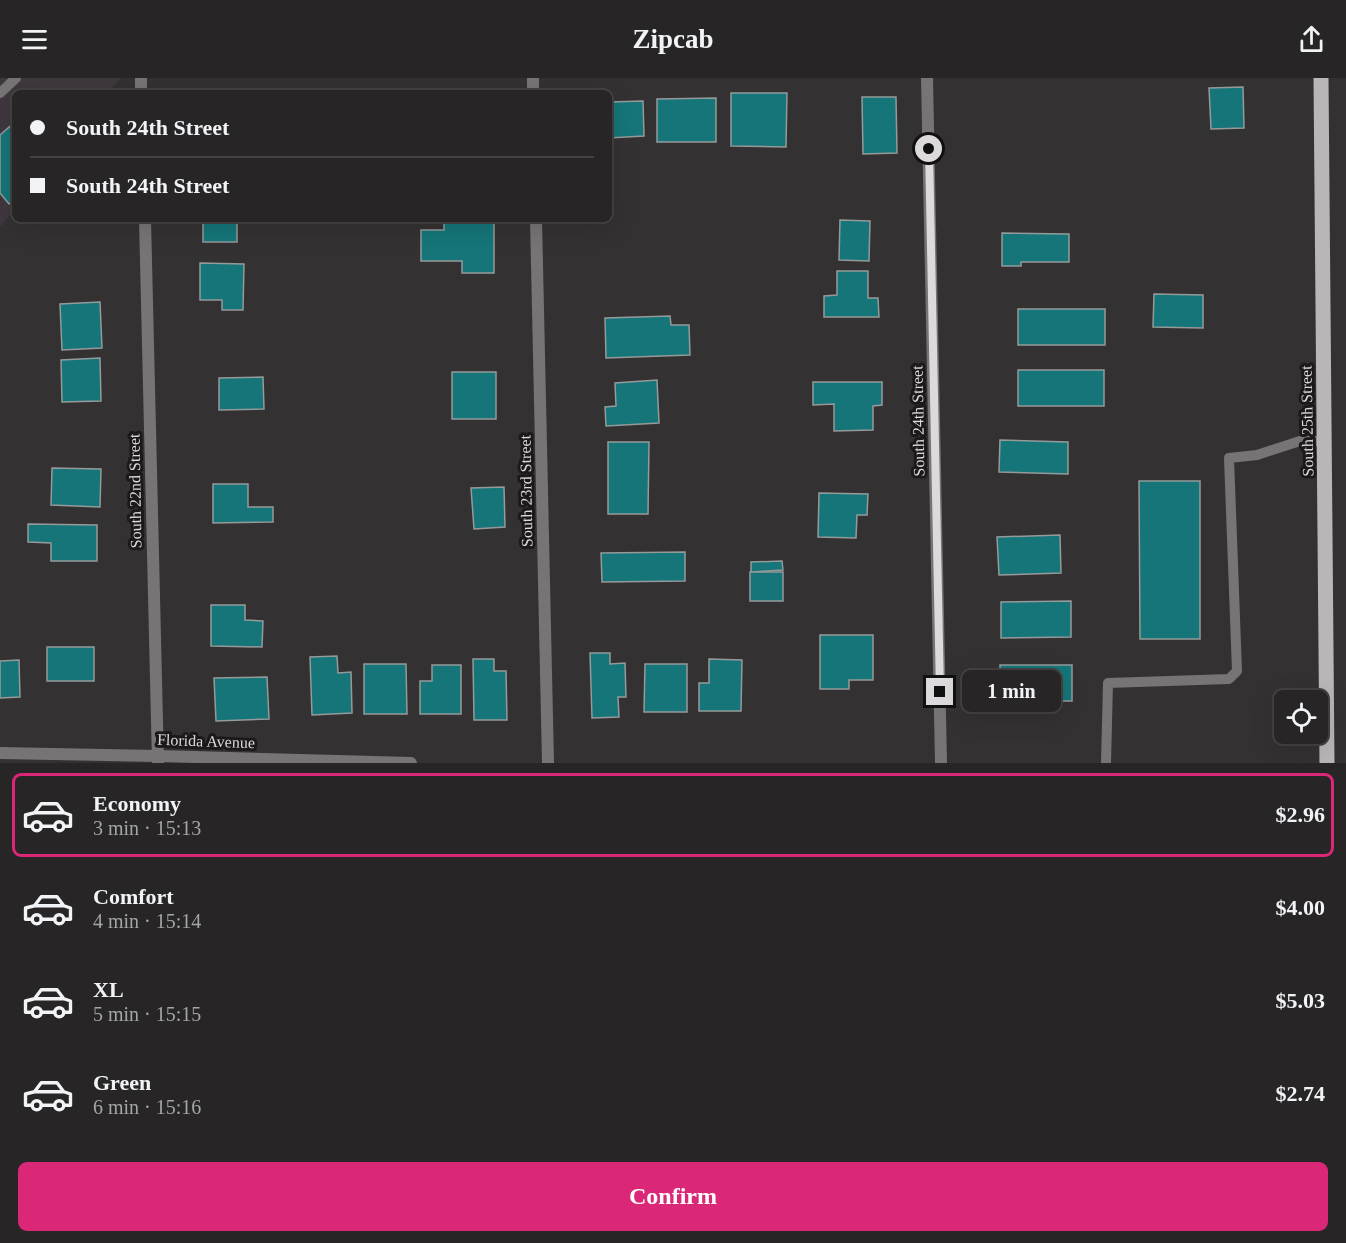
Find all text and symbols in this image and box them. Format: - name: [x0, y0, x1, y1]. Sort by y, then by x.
- icon: menu: [18, 23, 51, 56]
- icon: share: [1295, 23, 1328, 56]
- text: Zipcab: [632, 24, 714, 54]
- text: South 24th Street: [66, 115, 229, 140]
- route start: [915, 135, 942, 162]
- text: South 24th Street: [66, 173, 229, 198]
- street label: South 24th Street: [909, 365, 927, 477]
- street label: South 25th Street: [1298, 365, 1316, 477]
- street label: South 22nd Street: [125, 433, 144, 548]
- street label: South 23rd Street: [517, 434, 535, 547]
- callout: 1 min: [961, 671, 1060, 713]
- route end: [926, 678, 953, 705]
- text: 1 min: [987, 680, 1036, 702]
- map controls: [1274, 690, 1328, 744]
- button: locate: [1274, 690, 1328, 744]
- street label: Florida Avenue: [157, 731, 255, 751]
- icon: car: [21, 788, 75, 842]
- text: Economy: [93, 791, 181, 816]
- text: $2.96: [1276, 802, 1325, 827]
- text: 3 min · 15:13: [93, 817, 201, 839]
- icon: car: [21, 881, 75, 935]
- text: Comfort: [93, 884, 174, 909]
- text: $4.00: [1276, 895, 1325, 920]
- text: 4 min · 15:14: [93, 910, 201, 932]
- icon: car: [21, 974, 75, 1028]
- text: XL: [93, 977, 124, 1002]
- text: $5.03: [1276, 988, 1325, 1013]
- text: 5 min · 15:15: [93, 1003, 201, 1025]
- icon: car: [21, 1067, 75, 1121]
- text: Green: [93, 1070, 151, 1095]
- text: $2.74: [1276, 1081, 1325, 1106]
- text: 6 min · 15:16: [93, 1096, 201, 1118]
- button: Confirm: [18, 1162, 1328, 1231]

